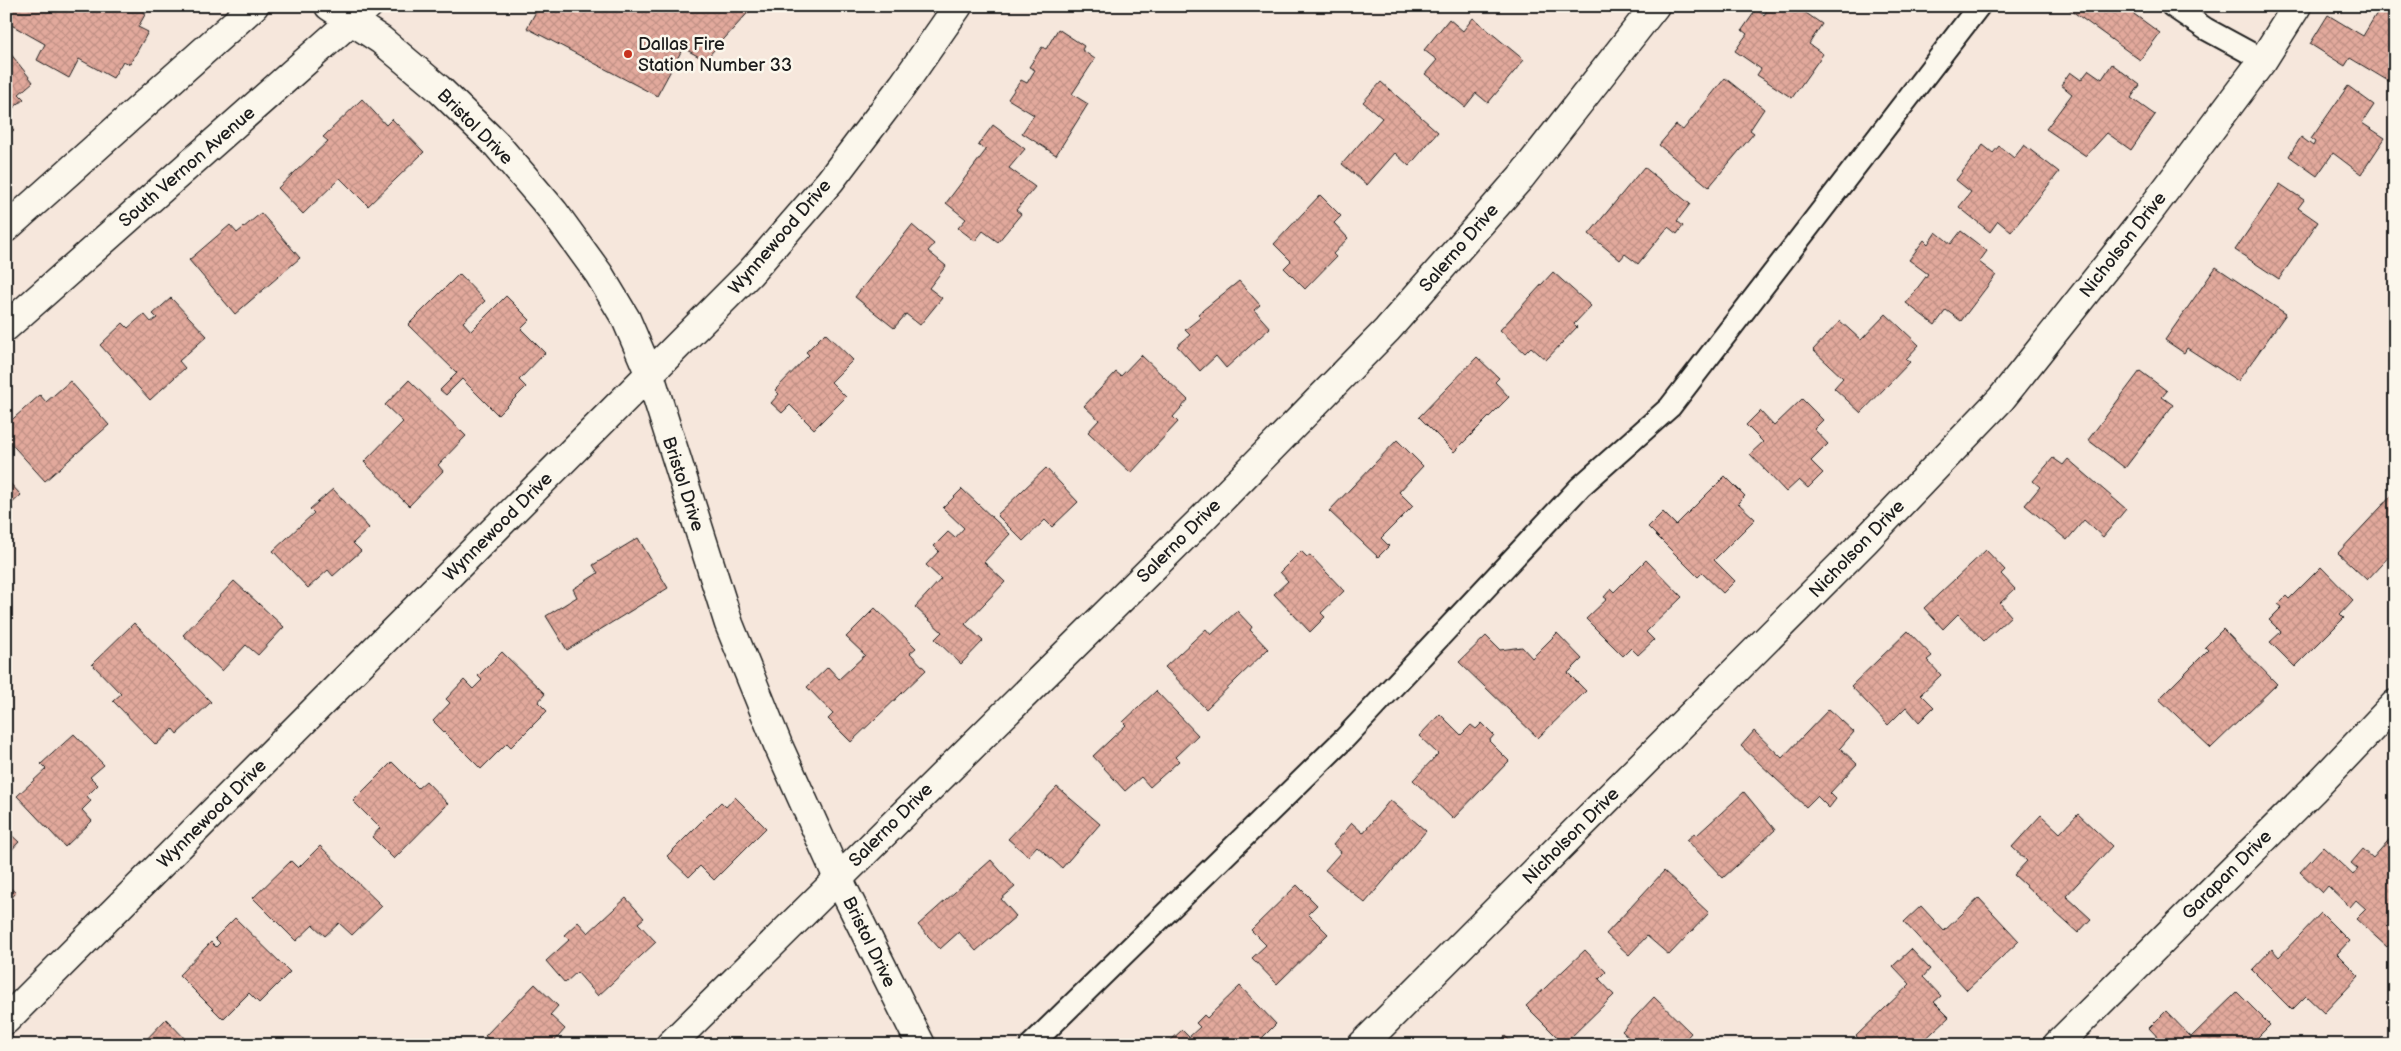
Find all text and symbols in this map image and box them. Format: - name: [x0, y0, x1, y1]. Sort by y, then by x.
- place label: Dallas Fire Station Number 33: [638, 34, 792, 76]
- marker: Dallas Fire Station Number 33: [622, 48, 634, 60]
- street label: Bristol Drive: [433, 85, 517, 169]
- street label: South Vernon Avenue: [115, 102, 260, 232]
- street label: Wynnewood Drive: [724, 175, 836, 299]
- street label: Nicholson Drive: [2075, 188, 2171, 302]
- street label: Salerno Drive: [1415, 199, 1503, 296]
- street label: Bristol Drive: [658, 434, 708, 534]
- street label: Wynnewood Drive: [439, 468, 557, 586]
- street label: Salerno Drive: [1133, 495, 1225, 587]
- street label: Nicholson Drive: [1805, 495, 1909, 602]
- street label: Wynnewood Drive: [153, 755, 271, 873]
- street label: Salerno Drive: [845, 779, 937, 871]
- street label: Nicholson Drive: [1518, 783, 1624, 889]
- street label: Garapan Drive: [2178, 826, 2276, 924]
- street label: Bristol Drive: [838, 893, 900, 991]

